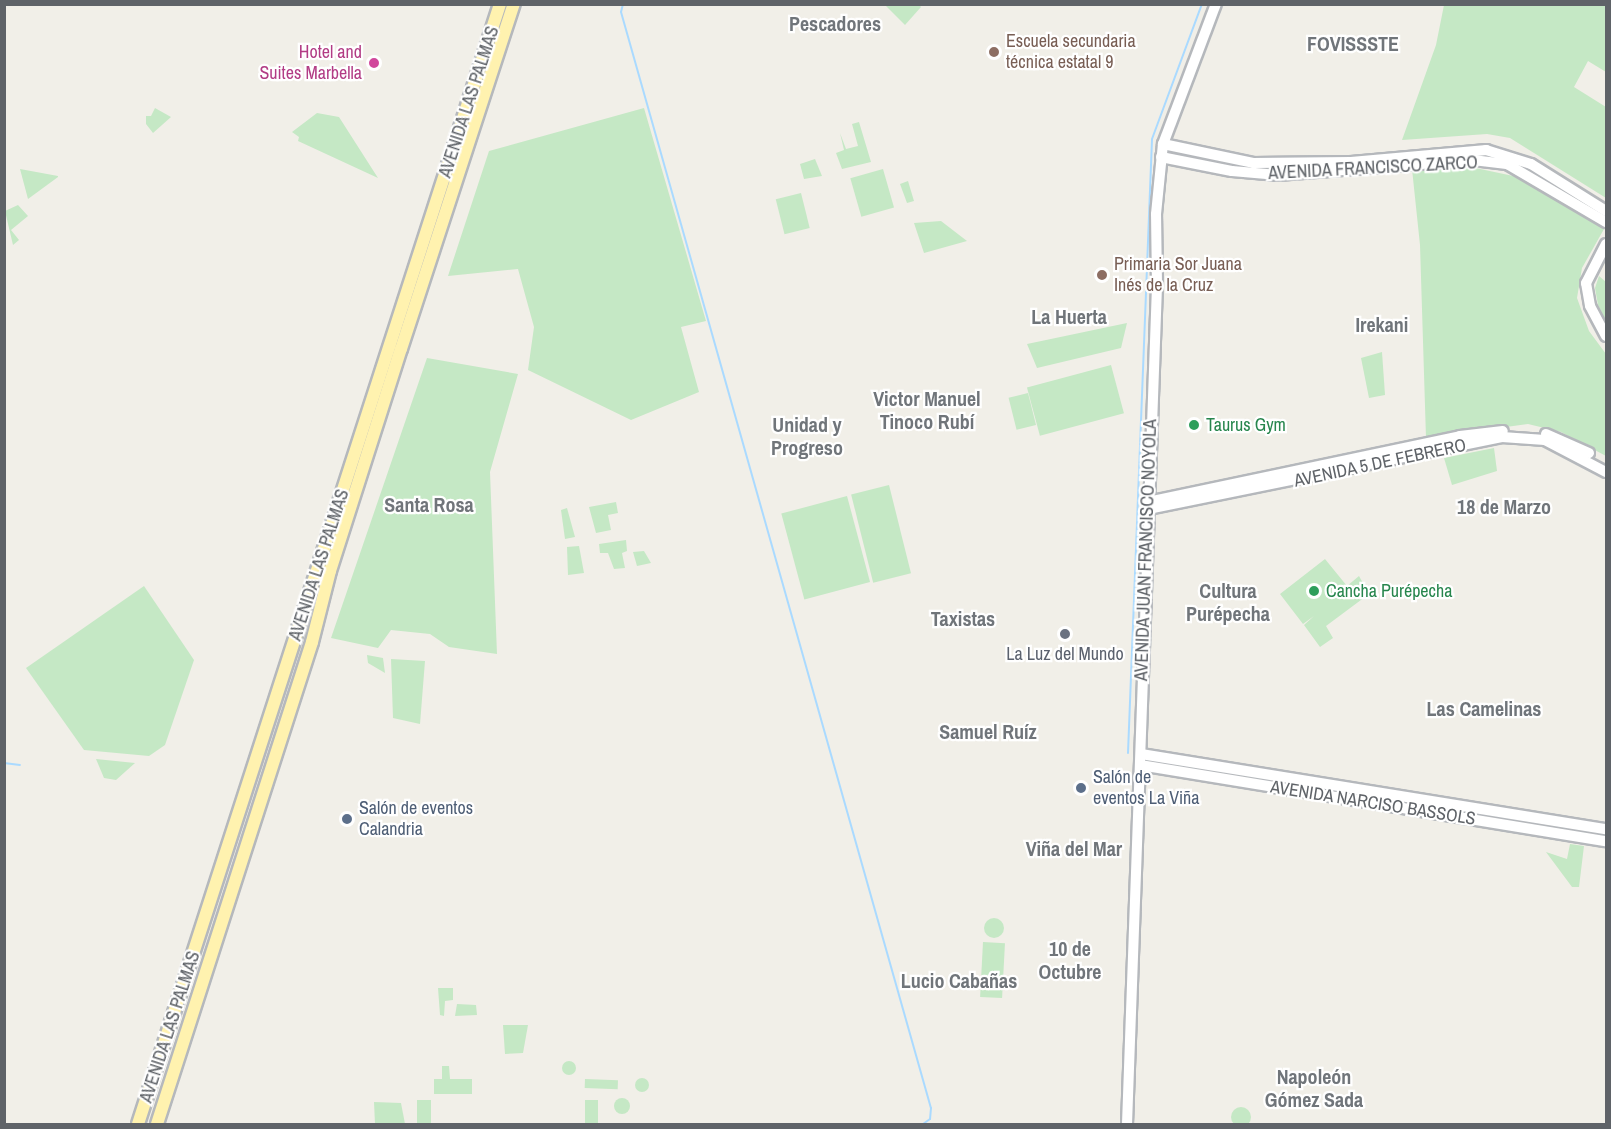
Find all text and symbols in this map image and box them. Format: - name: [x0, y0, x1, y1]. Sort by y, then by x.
- district label: Pescadores: [789, 11, 881, 35]
- street label: AVENIDA LAS PALMAS: [434, 23, 504, 181]
- place label: Escuela secundaria técnica estatal 9: [1006, 31, 1136, 74]
- district label: FOVISSSTE: [1307, 31, 1399, 55]
- place label: Hotel and Suites Marbella: [259, 42, 362, 84]
- marker: Escuela secundaria técnica estatal 9: [987, 45, 1001, 59]
- marker: Hotel and Suites Marbella: [367, 56, 381, 70]
- street label: AVENIDA FRANCISCO ZARCO: [1267, 152, 1479, 184]
- place label: Primaria Sor Juana Inés de la Cruz: [1114, 254, 1242, 296]
- marker: Primaria Sor Juana Inés de la Cruz: [1095, 268, 1109, 282]
- district label: La Huerta: [1031, 304, 1107, 328]
- district label: Irekani: [1356, 312, 1408, 336]
- district label: Victor Manuel Tinoco Rubí: [873, 387, 981, 434]
- district label: Unidad y Progreso: [771, 413, 843, 460]
- place label: Taurus Gym: [1206, 414, 1286, 436]
- street label: AVENIDA JUAN FRANCISCO NOYOLA: [1131, 418, 1161, 682]
- marker: Taurus Gym: [1187, 418, 1201, 432]
- street label: AVENIDA 5 DE FEBRERO: [1292, 434, 1468, 492]
- street label: AVENIDA LAS PALMAS: [284, 486, 354, 644]
- district label: Santa Rosa: [384, 492, 474, 516]
- district label: 18 de Marzo: [1457, 494, 1551, 518]
- district label: Cultura Purépecha: [1186, 579, 1270, 626]
- place label: Cancha Purépecha: [1326, 580, 1452, 602]
- marker: Cancha Purépecha: [1307, 584, 1321, 598]
- district label: Taxistas: [931, 606, 995, 630]
- marker: La Luz del Mundo: [1058, 627, 1072, 641]
- place label: La Luz del Mundo: [1006, 643, 1124, 665]
- district label: Las Camelinas: [1427, 696, 1541, 720]
- district label: Samuel Ruíz: [939, 719, 1037, 743]
- place label: Salón de eventos La Viña: [1093, 767, 1199, 810]
- street label: AVENIDA NARCISO BASSOLS: [1269, 776, 1477, 830]
- marker: Salón de eventos La Viña: [1074, 781, 1088, 795]
- place label: Salón de eventos Calandria: [359, 798, 473, 840]
- marker: Salón de eventos Calandria: [340, 812, 354, 826]
- district label: Viña del Mar: [1026, 836, 1122, 860]
- district label: 10 de Octubre: [1039, 936, 1101, 983]
- street label: AVENIDA LAS PALMAS: [135, 948, 205, 1106]
- district label: Lucio Cabañas: [901, 968, 1017, 992]
- district label: Napoleón Gómez Sada: [1265, 1064, 1363, 1111]

